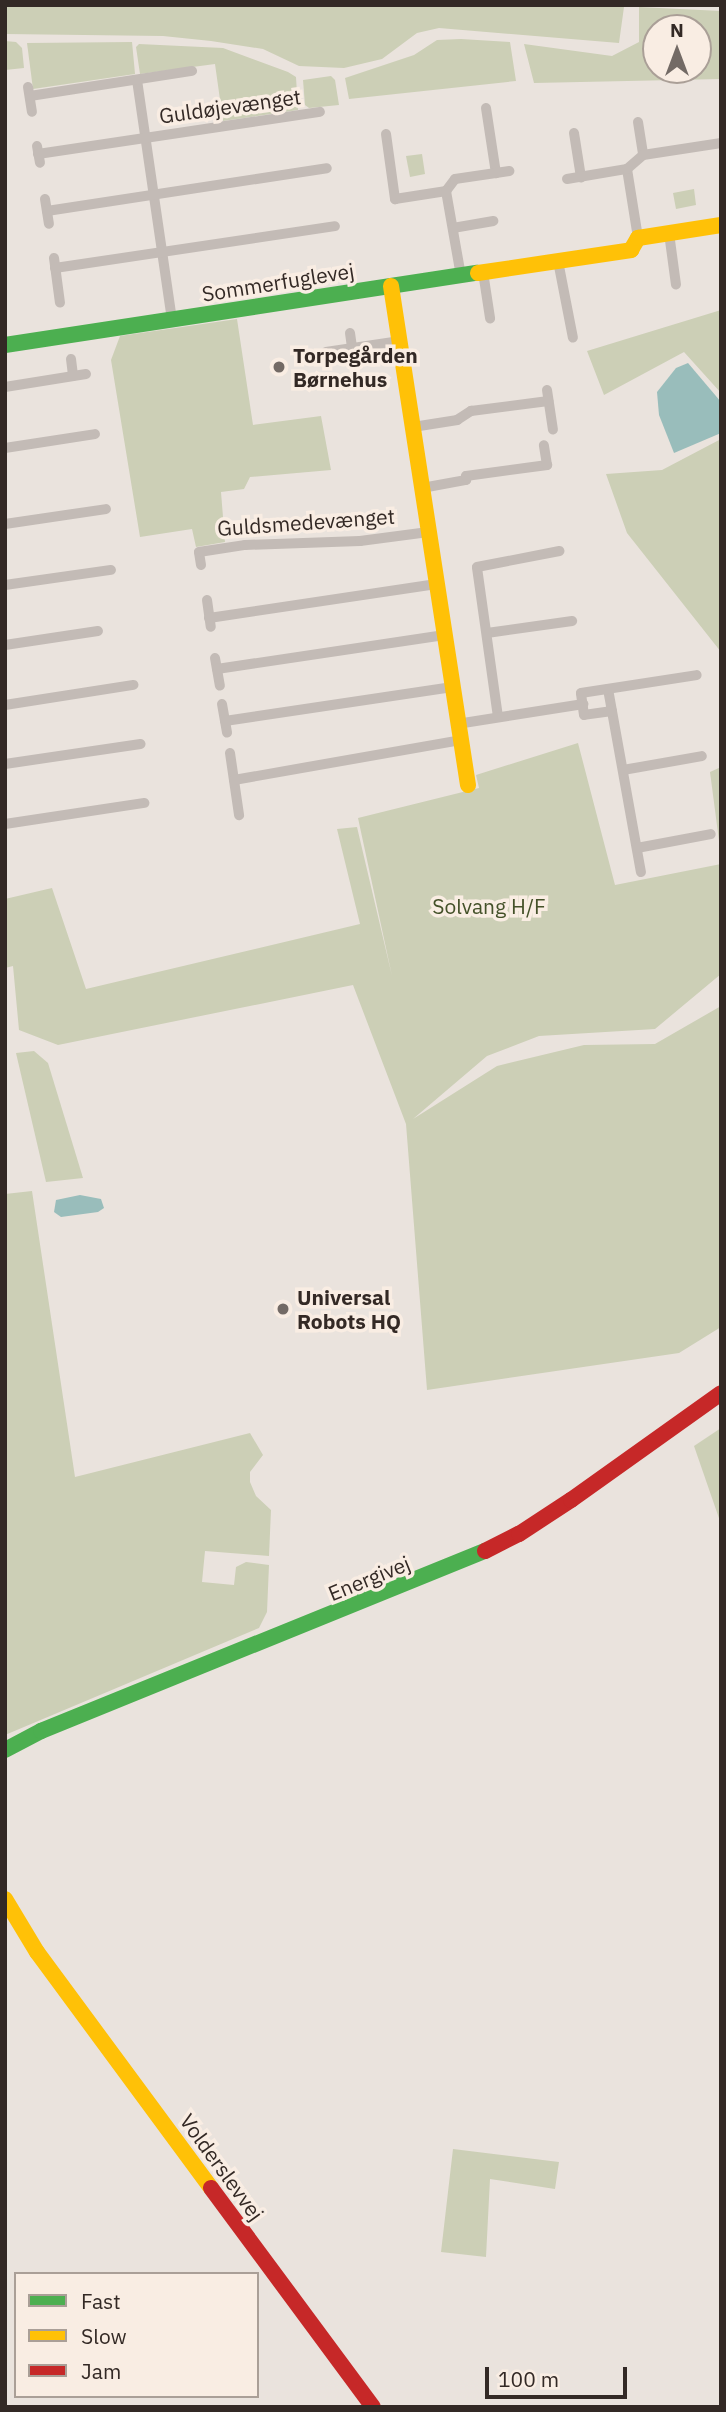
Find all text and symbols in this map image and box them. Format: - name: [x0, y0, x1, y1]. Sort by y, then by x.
- north arrow: [642, 14, 712, 84]
- text: N: [670, 18, 684, 42]
- street label: Guldøjevænget: [157, 84, 303, 128]
- street label: Sommerfuglevej: [200, 258, 356, 306]
- place label: Torpegården Børnehus: [293, 342, 418, 392]
- marker: Torpegården Børnehus: [271, 359, 287, 375]
- street label: Guldsmedevænget: [216, 503, 396, 541]
- park label: Solvang H/F: [432, 893, 546, 919]
- place label: Universal Robots HQ: [297, 1284, 401, 1334]
- marker: Universal Robots HQ: [275, 1301, 291, 1317]
- street label: Energivej: [324, 1550, 414, 1606]
- street label: Volderslevvej: [175, 2109, 269, 2225]
- legend: [14, 2272, 259, 2398]
- text: Fast: [81, 2287, 121, 2315]
- text: Slow: [81, 2322, 127, 2350]
- scale bar: [488, 2352, 630, 2396]
- text: Jam: [81, 2357, 121, 2385]
- text: 100 m: [498, 2365, 559, 2393]

